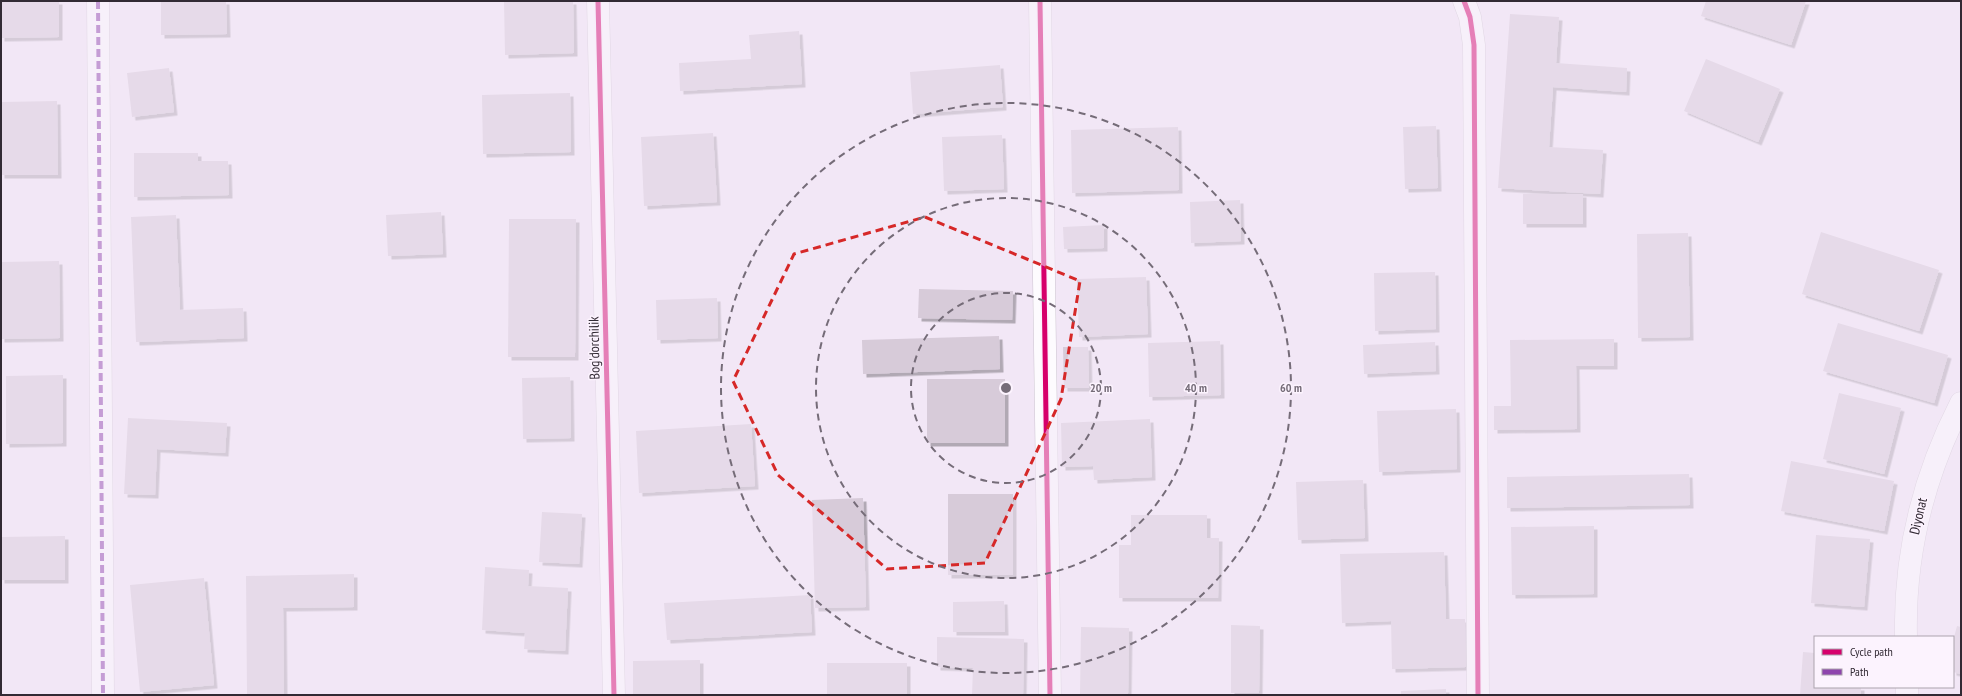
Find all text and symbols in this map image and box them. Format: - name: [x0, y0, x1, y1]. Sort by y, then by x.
- street label: Bog'dorchilik: [584, 316, 604, 380]
- text: 20 m: [1090, 380, 1112, 395]
- text: 40 m: [1185, 380, 1207, 395]
- text: 60 m: [1280, 380, 1302, 395]
- centre of rings: [999, 381, 1013, 395]
- street label: Diyonat: [1905, 496, 1931, 536]
- legend: [1814, 636, 1954, 688]
- text: Cycle path: [1850, 644, 1893, 659]
- text: Path: [1850, 664, 1868, 679]

